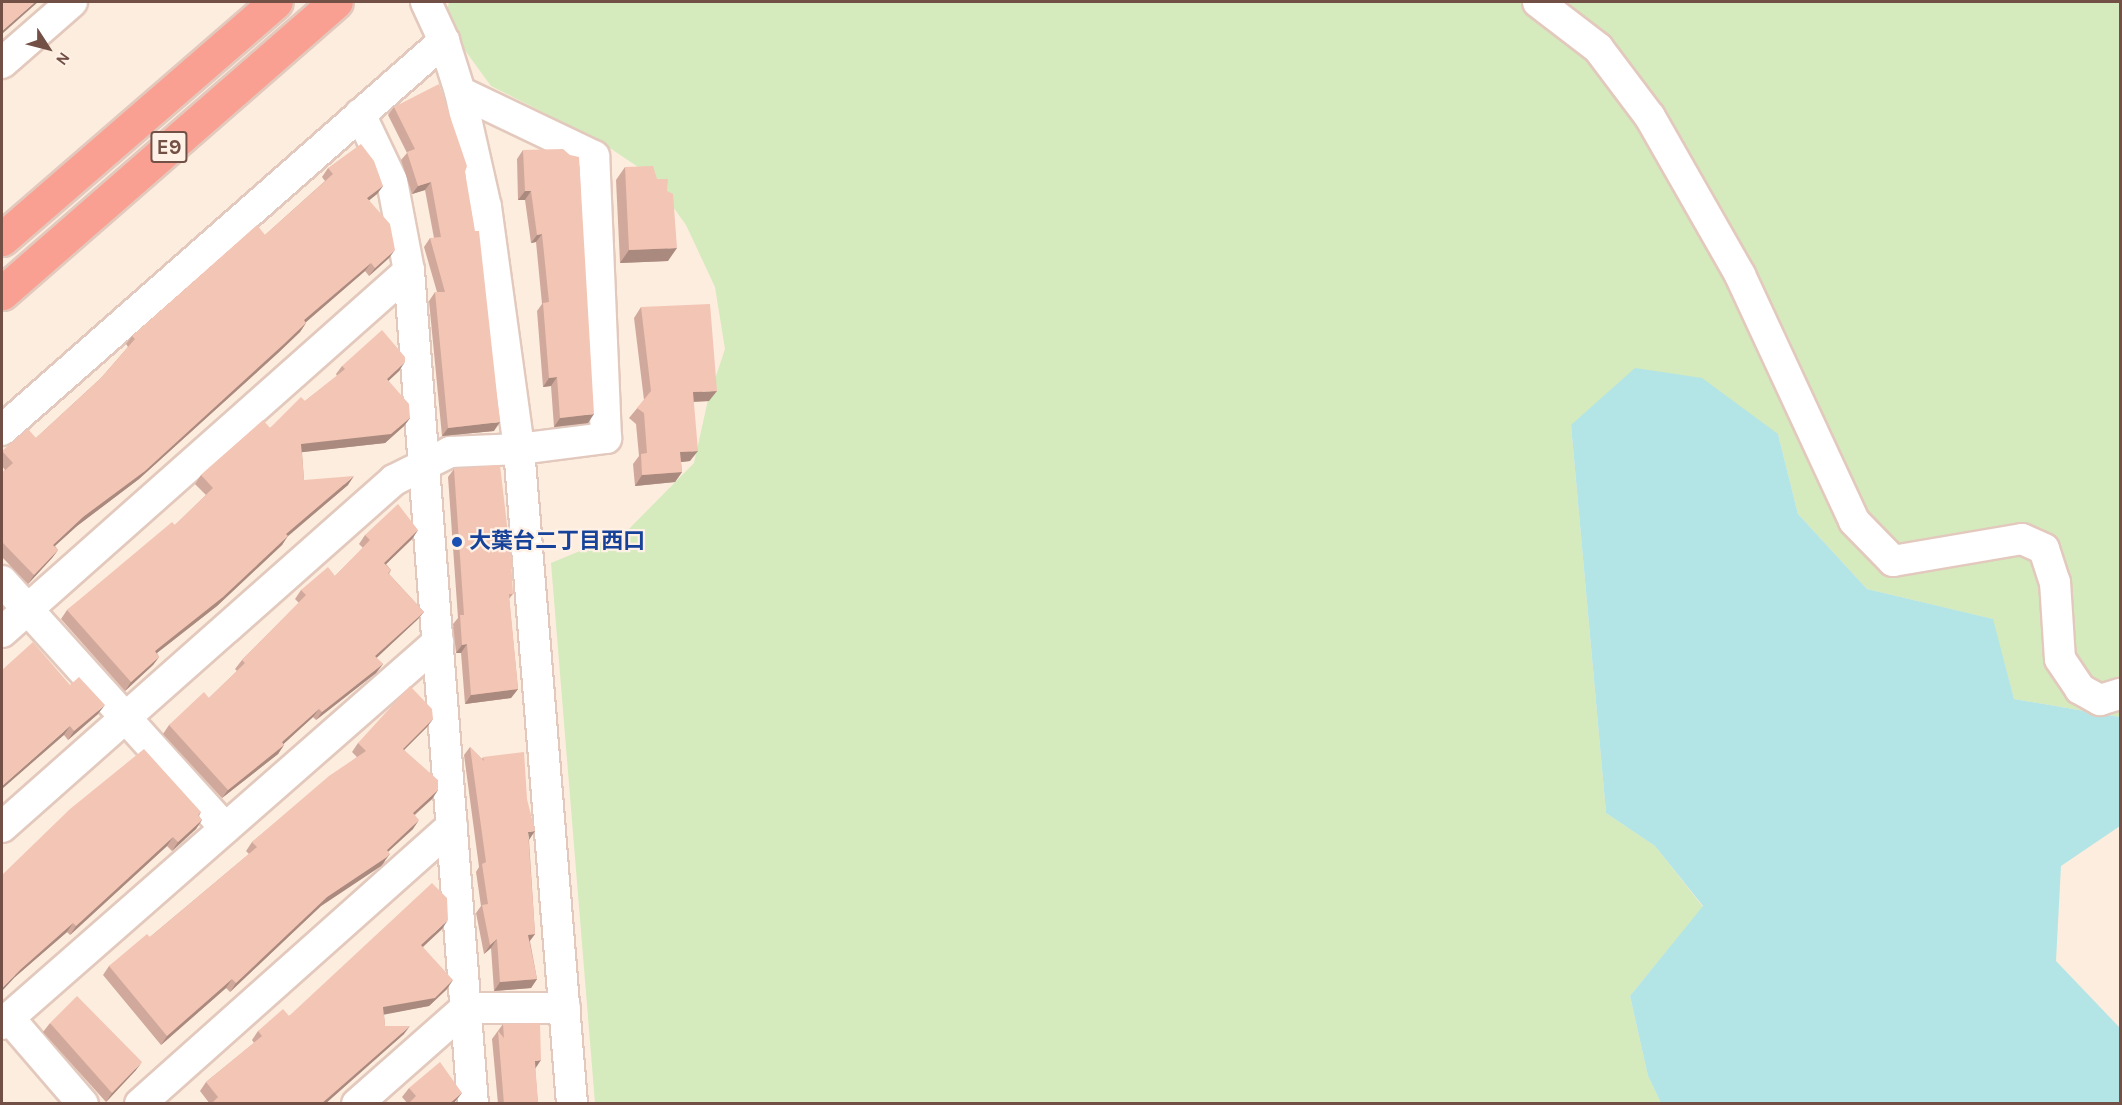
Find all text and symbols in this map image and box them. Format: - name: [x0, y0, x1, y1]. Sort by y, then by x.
- north arrow: [18, 18, 78, 78]
- text: N: [52, 49, 74, 69]
- road number: E9: [150, 129, 188, 165]
- place label: 大葉台二丁目西口: [469, 529, 645, 555]
- marker: 大葉台二丁目西口: [450, 535, 464, 549]

